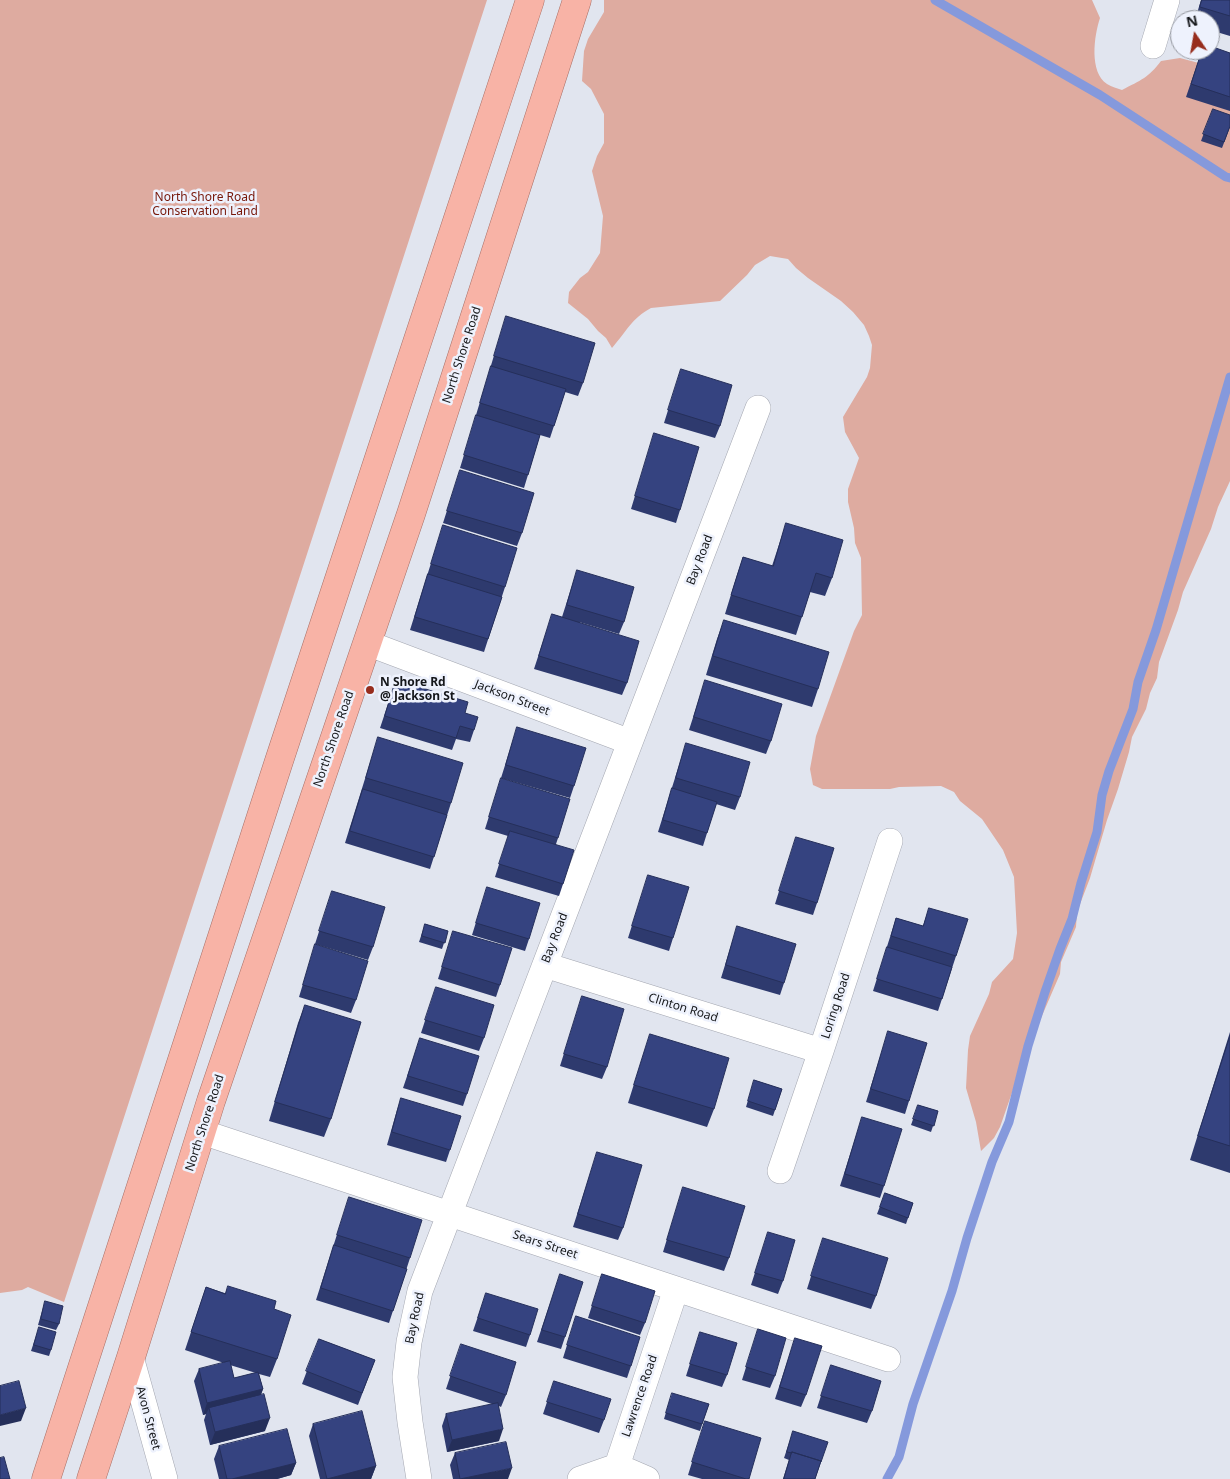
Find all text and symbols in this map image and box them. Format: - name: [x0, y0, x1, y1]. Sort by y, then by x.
- north arrow: [1170, 10, 1220, 60]
- text: N: [1184, 10, 1200, 31]
- park label: North Shore Road Conservation Land: [152, 191, 258, 219]
- street label: North Shore Road: [440, 305, 484, 405]
- street label: Bay Road: [684, 533, 716, 587]
- place label: N Shore Rd @ Jackson St: [380, 676, 455, 704]
- street label: Jackson Street: [472, 677, 552, 719]
- marker: N Shore Rd @ Jackson St: [364, 684, 376, 696]
- street label: North Shore Road: [311, 689, 357, 789]
- street label: Bay Road: [539, 911, 571, 965]
- street label: Loring Road: [819, 971, 853, 1041]
- street label: Clinton Road: [646, 991, 720, 1025]
- street label: North Shore Road: [183, 1073, 227, 1173]
- street label: Sears Street: [511, 1228, 579, 1262]
- street label: Bay Road: [402, 1291, 428, 1345]
- street label: Lawrence Road: [619, 1353, 661, 1439]
- street label: Avon Street: [133, 1385, 163, 1451]

